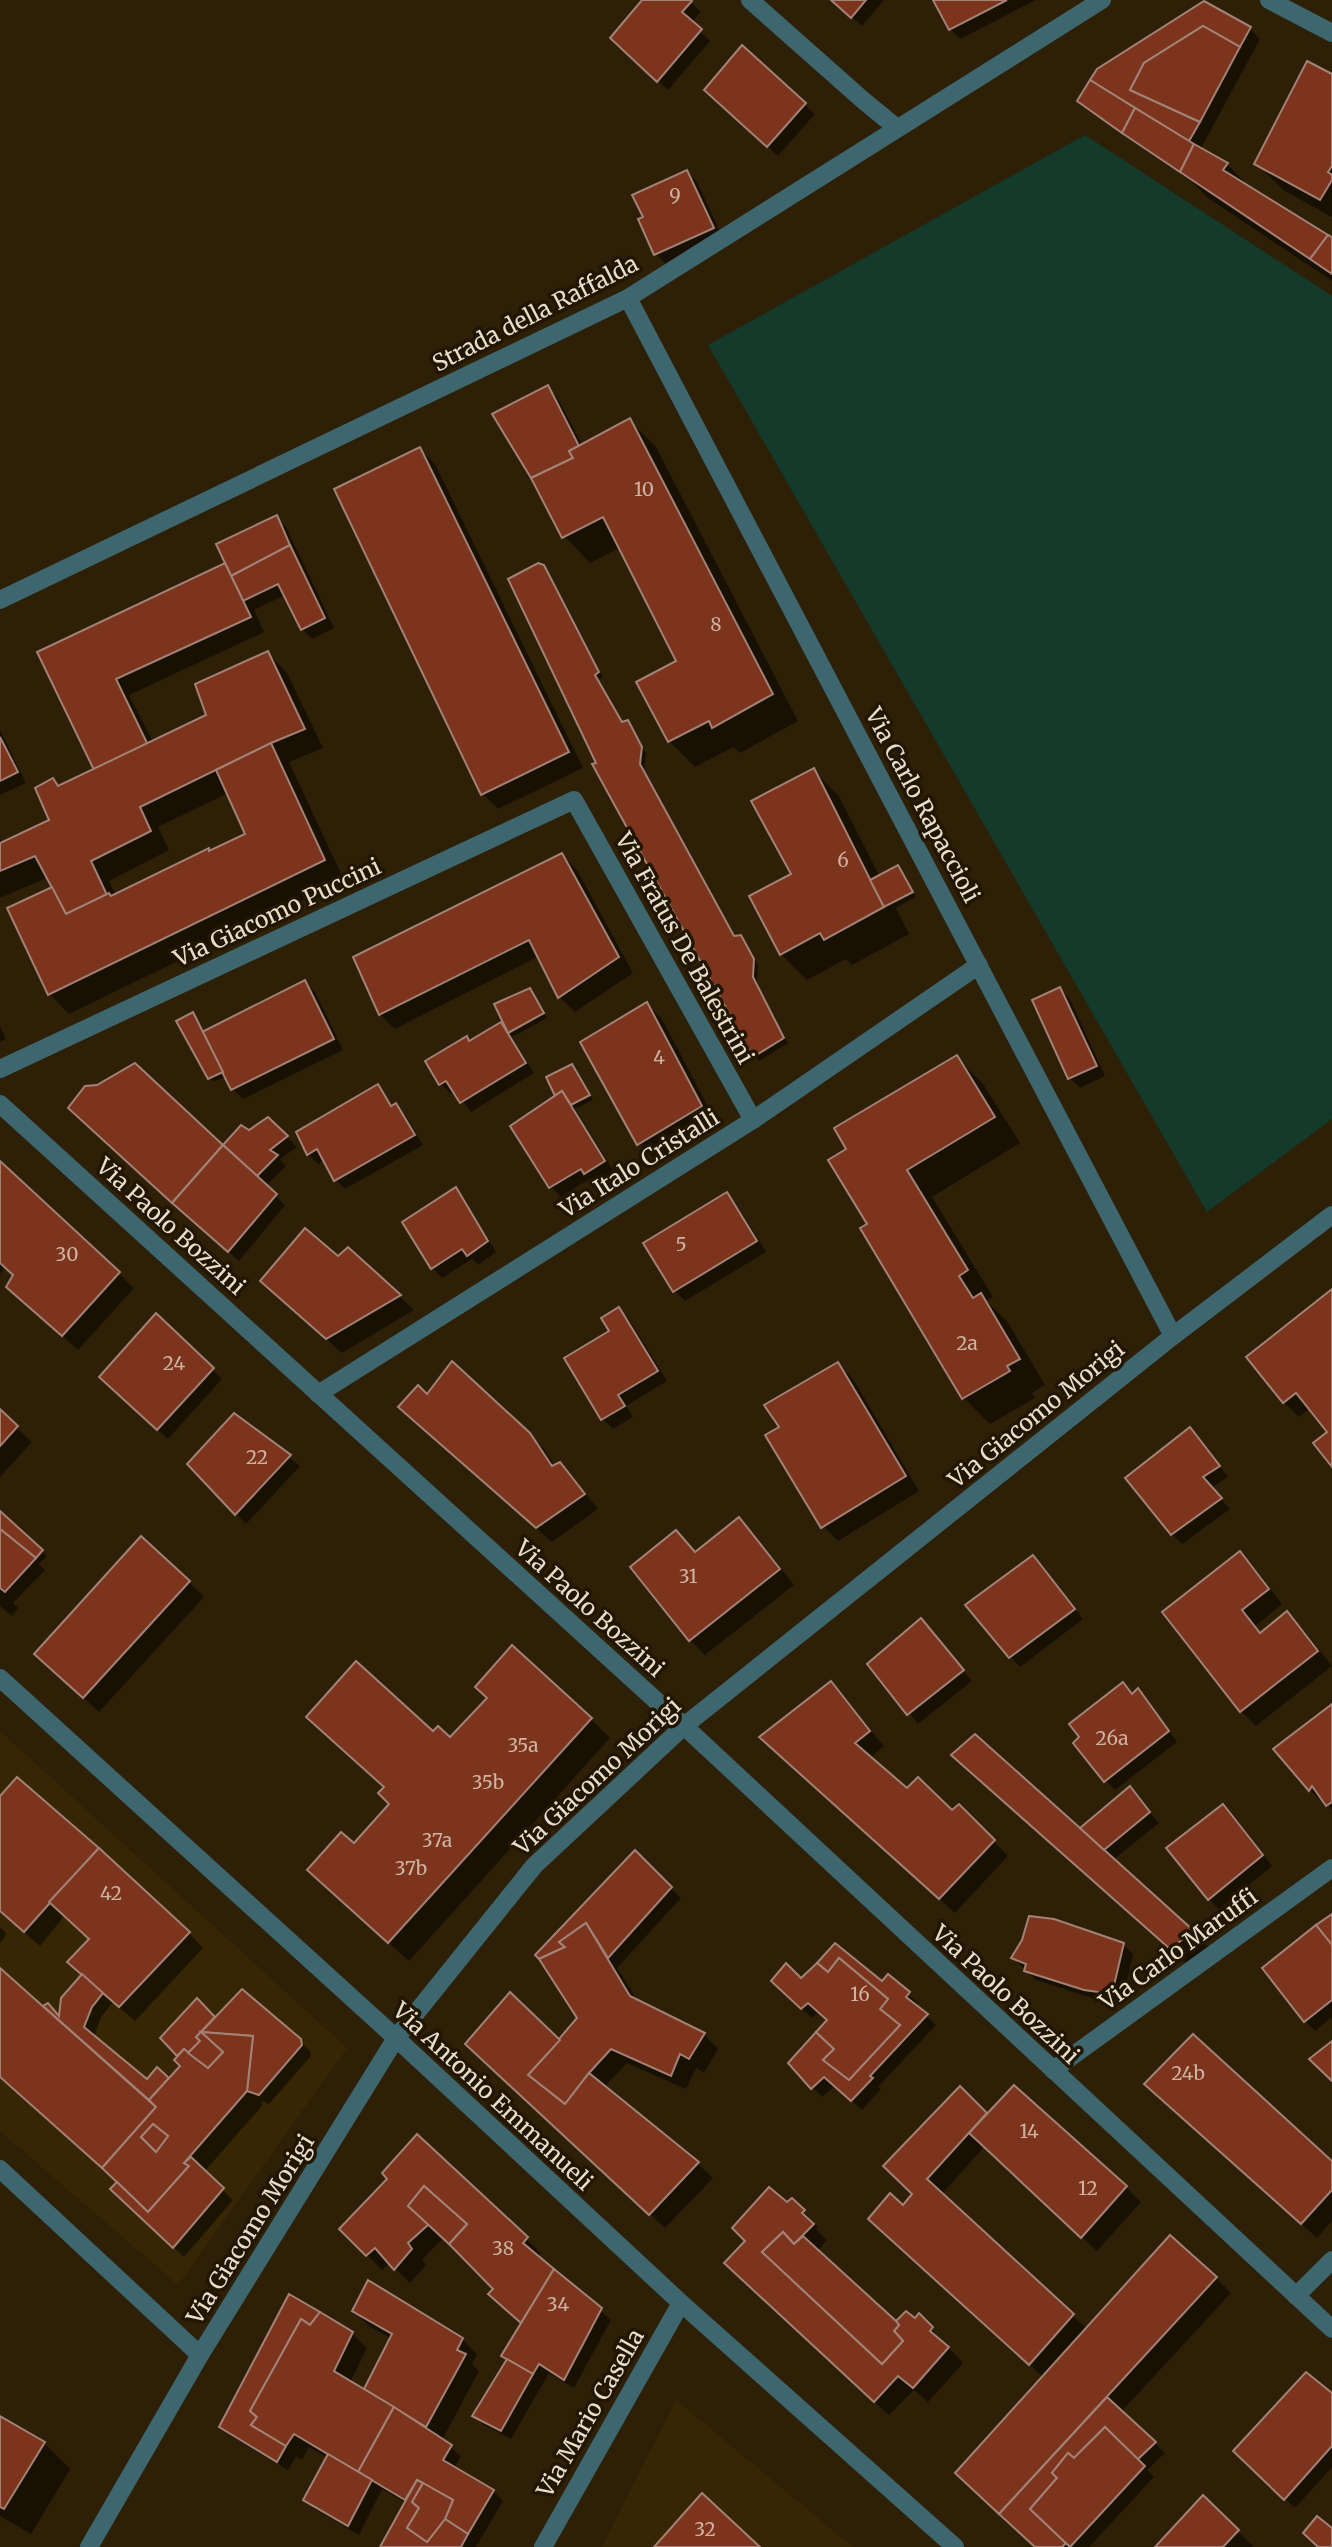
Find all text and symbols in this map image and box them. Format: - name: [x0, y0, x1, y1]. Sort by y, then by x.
- house number: 9: [669, 183, 681, 207]
- street label: Strada della Raffalda: [427, 249, 643, 377]
- house number: 10: [634, 477, 654, 501]
- house number: 8: [710, 612, 722, 636]
- street label: Via Carlo Rapaccioli: [859, 702, 987, 907]
- street label: Via Fratus De Balestrini: [609, 826, 761, 1069]
- house number: 6: [837, 848, 849, 872]
- street label: Via Giacomo Puccini: [168, 851, 385, 973]
- house number: 4: [653, 1045, 665, 1069]
- street label: Via Italo Cristalli: [553, 1102, 724, 1224]
- street label: Via Paolo Bozzini: [90, 1151, 252, 1301]
- house number: 5: [675, 1232, 687, 1256]
- house number: 30: [56, 1242, 78, 1266]
- house number: 2a: [956, 1331, 978, 1355]
- street label: Via Giacomo Morigi: [941, 1334, 1130, 1495]
- house number: 24: [163, 1351, 186, 1375]
- house number: 22: [246, 1445, 268, 1469]
- street label: Via Paolo Bozzini: [509, 1533, 671, 1683]
- house number: 31: [679, 1564, 698, 1588]
- street label: Via Giacomo Morigi: [507, 1691, 687, 1862]
- house number: 26a: [1096, 1726, 1128, 1750]
- house number: 35a: [507, 1733, 539, 1757]
- house number: 35b: [472, 1770, 504, 1794]
- house number: 37a: [422, 1828, 452, 1852]
- house number: 37b: [395, 1856, 427, 1880]
- house number: 42: [100, 1881, 122, 1905]
- street label: Via Carlo Maruffi: [1092, 1882, 1263, 2017]
- street label: Via Paolo Bozzini: [926, 1918, 1086, 2070]
- house number: 16: [850, 1982, 870, 2006]
- street label: Via Antonio Emmanueli: [386, 1995, 599, 2196]
- house number: 24b: [1171, 2061, 1205, 2085]
- house number: 14: [1019, 2119, 1039, 2143]
- street label: Via Giacomo Morigi: [179, 2129, 320, 2330]
- house number: 12: [1078, 2176, 1098, 2200]
- house number: 38: [492, 2236, 514, 2260]
- house number: 34: [547, 2292, 569, 2316]
- street label: Via Mario Casella: [530, 2324, 650, 2503]
- house number: 32: [694, 2517, 716, 2541]

